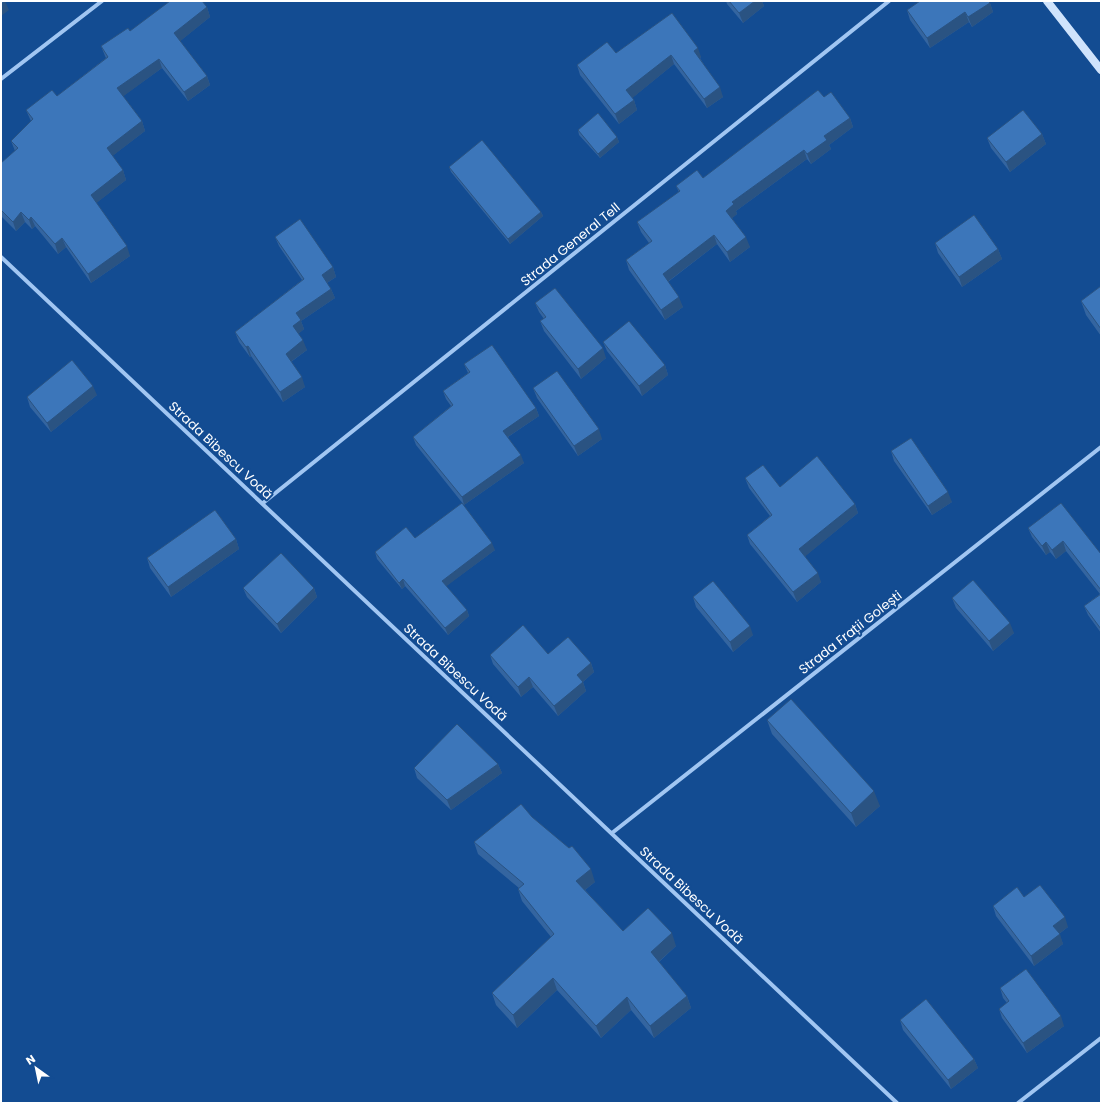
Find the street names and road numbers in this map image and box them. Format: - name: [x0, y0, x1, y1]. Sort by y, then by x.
- street label: Strada General Tell: [516, 198, 624, 291]
- street label: Strada Bibescu Vodă: [164, 397, 277, 504]
- street label: Strada Frații Golești: [795, 586, 906, 679]
- street label: Strada Bibescu Vodă: [399, 619, 512, 726]
- street label: Strada Bibescu Vodă: [635, 842, 748, 949]

